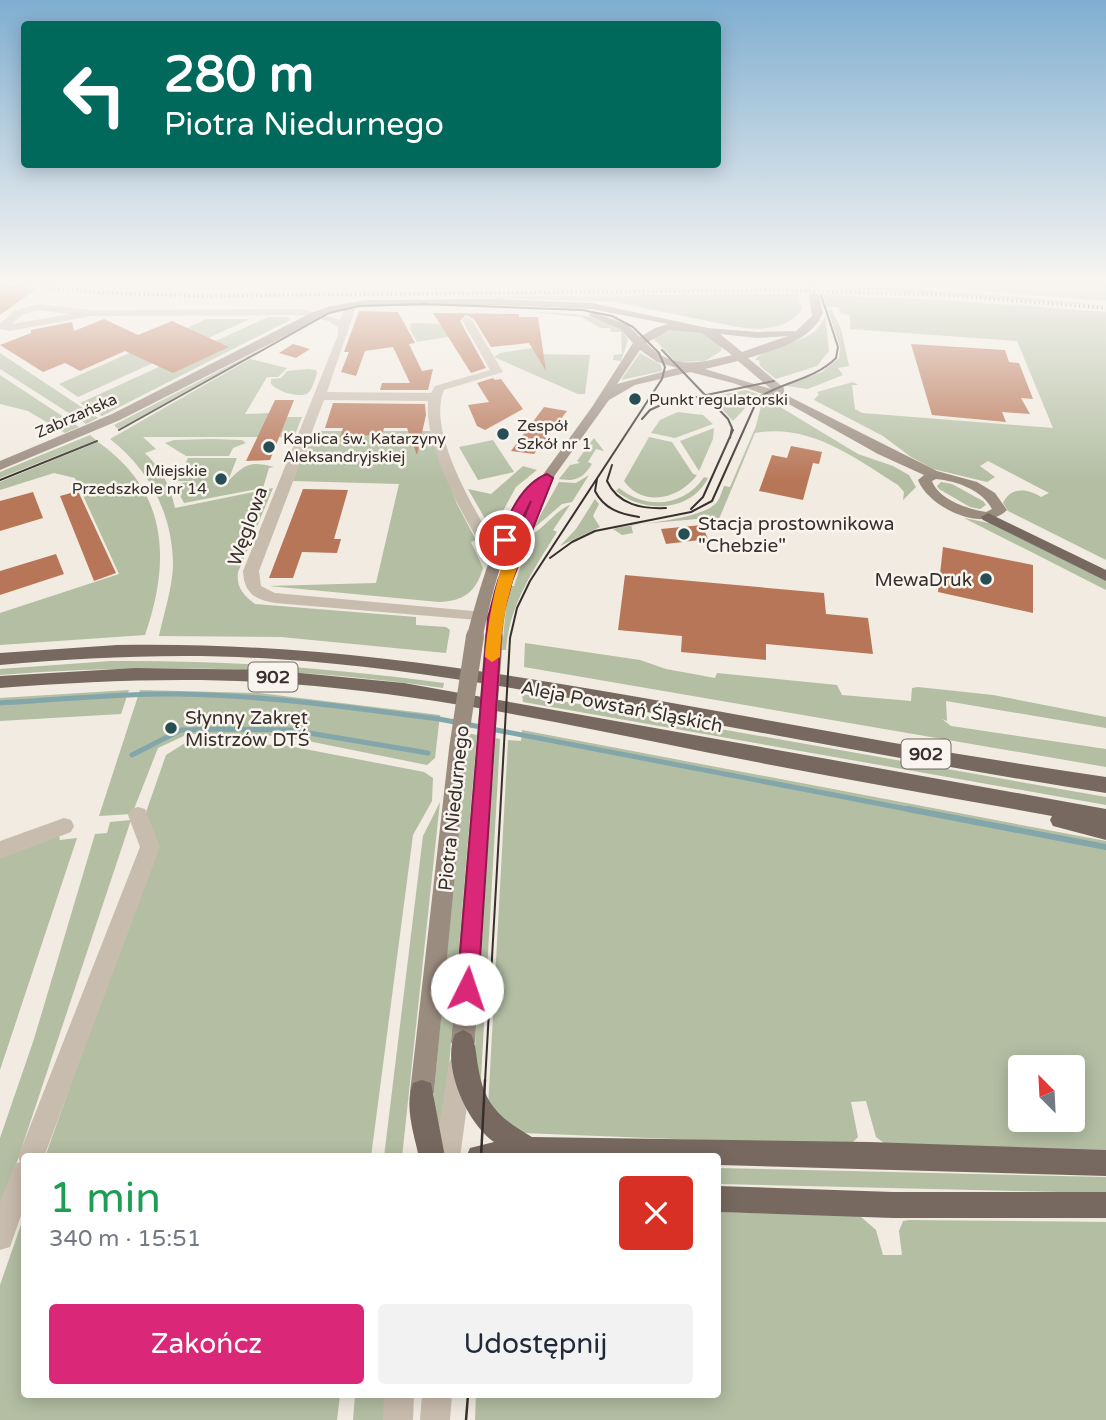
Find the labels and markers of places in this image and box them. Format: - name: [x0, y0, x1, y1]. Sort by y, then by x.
- place label: Punkt regulatorski: [649, 390, 788, 410]
- marker: Punkt regulatorski: [627, 391, 643, 407]
- place label: Zespół Szkół nr 1: [517, 416, 592, 454]
- marker: Zespół Szkół nr 1: [495, 426, 511, 442]
- place label: Kaplica św. Katarzyny Aleksandryjskiej: [283, 429, 446, 467]
- marker: Kaplica św. Katarzyny Aleksandryjskiej: [261, 439, 277, 455]
- place label: Miejskie Przedszkole nr 14: [72, 461, 207, 499]
- marker: Miejskie Przedszkole nr 14: [213, 471, 229, 487]
- pin: [475, 510, 535, 570]
- place label: Stacja prostownikowa "Chebzie": [698, 513, 894, 557]
- marker: Stacja prostownikowa "Chebzie": [676, 526, 692, 542]
- place label: MewaDruk: [875, 569, 972, 591]
- marker: MewaDruk: [978, 571, 994, 587]
- place label: Słynny Zakręt Mistrzów DTŚ: [185, 707, 309, 751]
- marker: Słynny Zakręt Mistrzów DTŚ: [163, 720, 179, 736]

